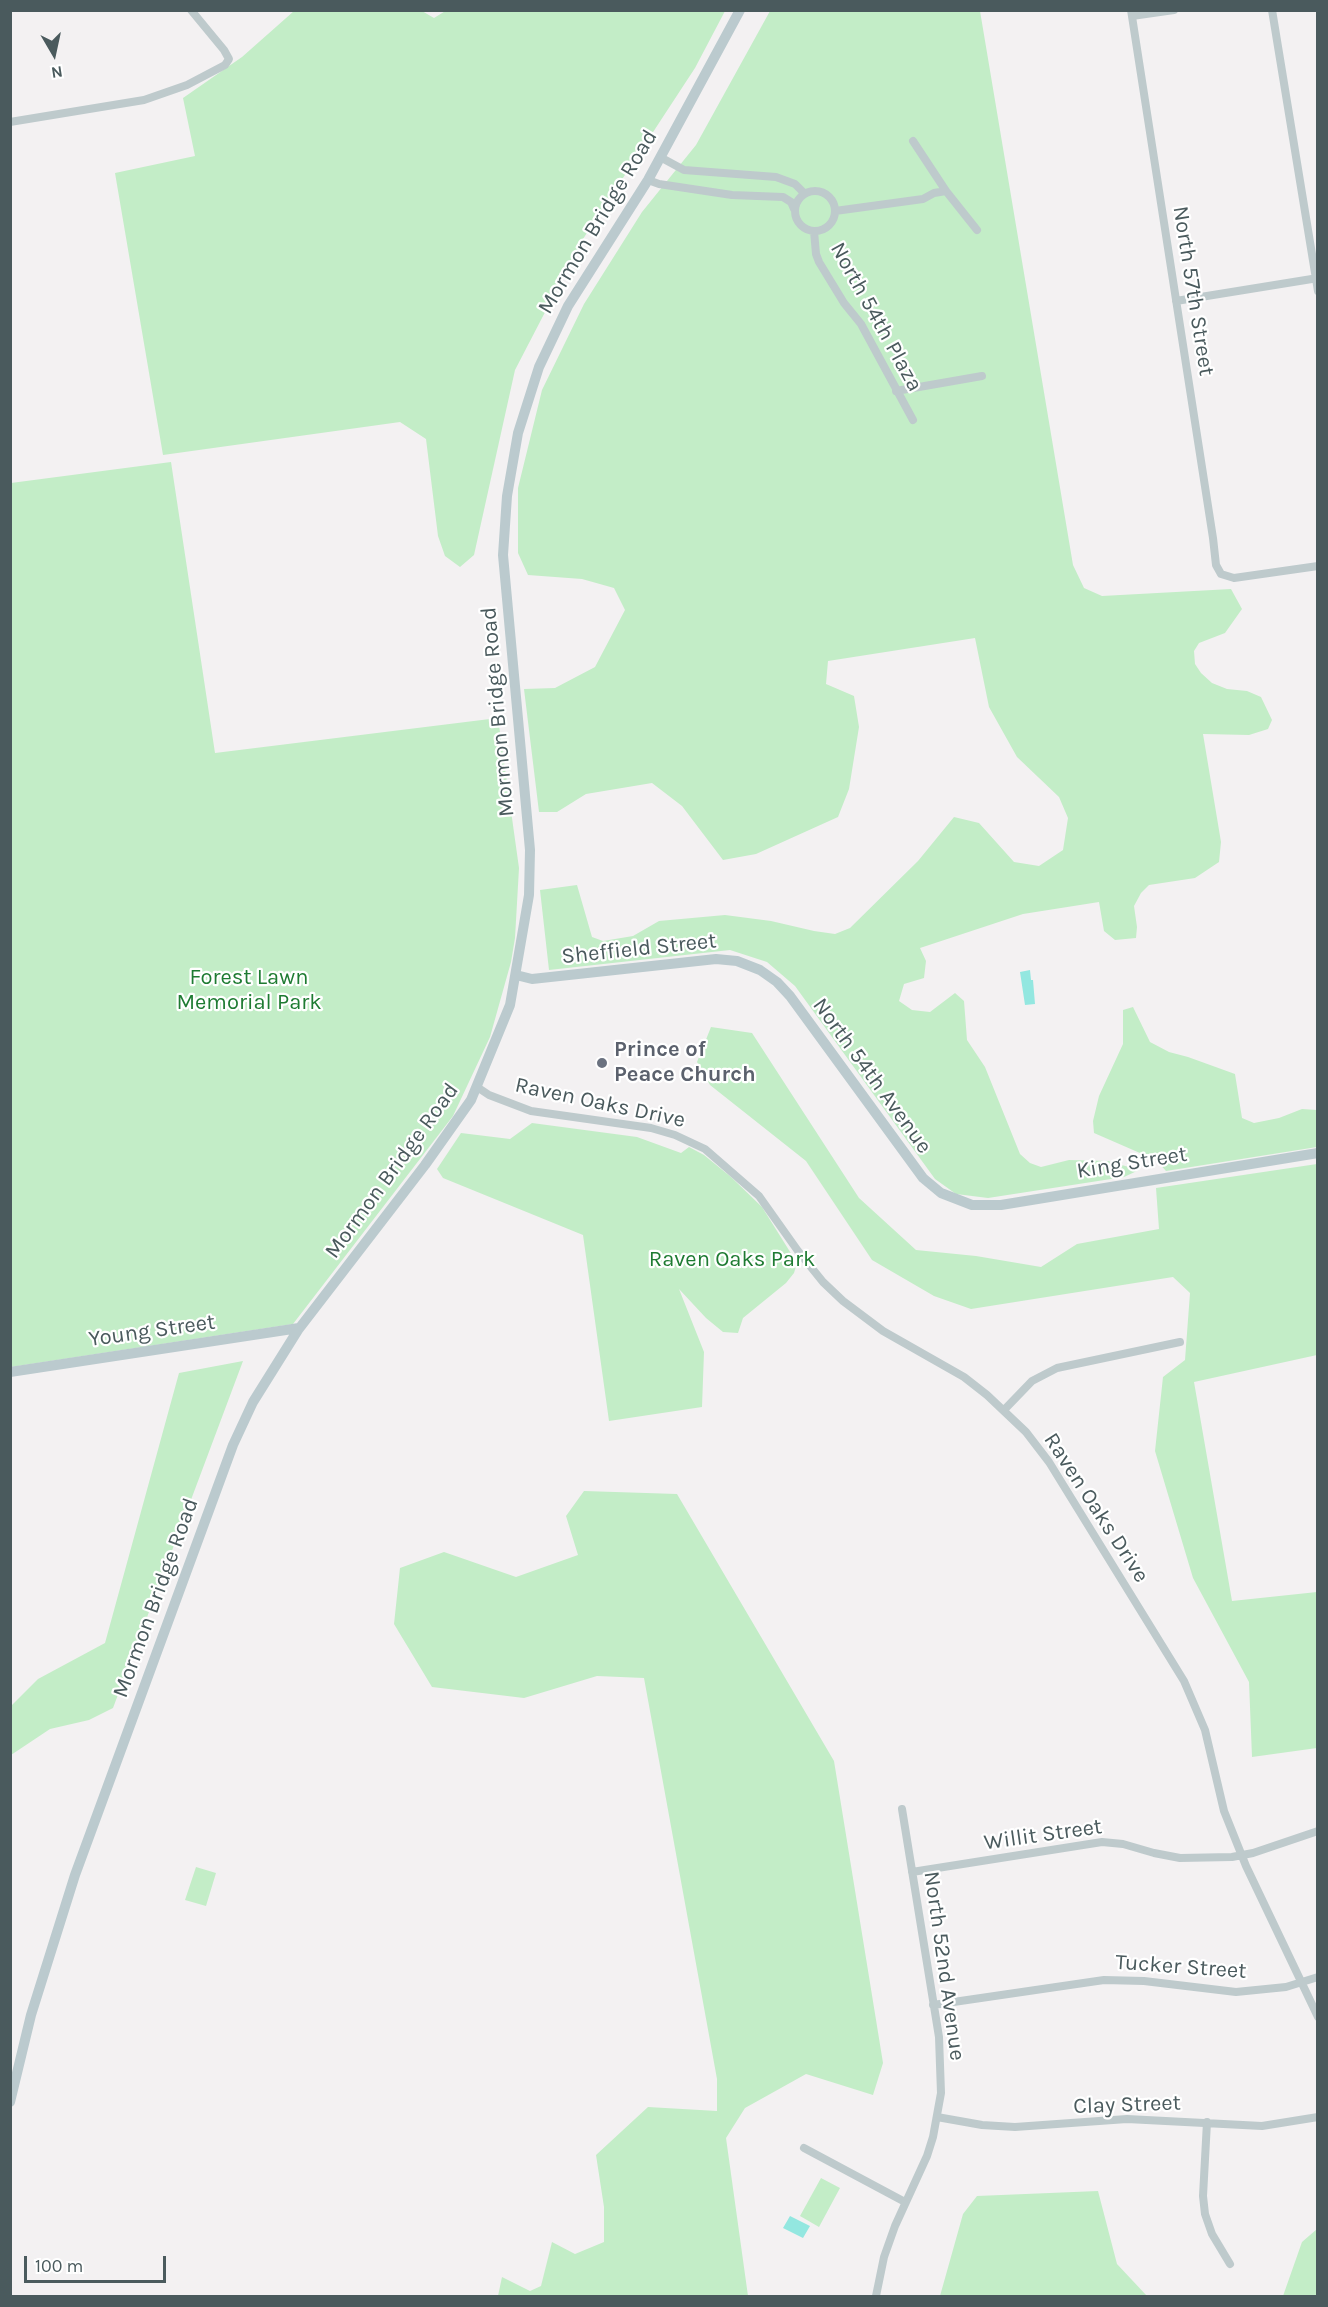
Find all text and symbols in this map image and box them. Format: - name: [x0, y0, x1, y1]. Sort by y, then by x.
- north arrow: [24, 24, 84, 84]
- text: N: [50, 62, 64, 83]
- street label: Mormon Bridge Road: [532, 125, 664, 319]
- street label: North 57th Street: [1167, 204, 1219, 378]
- street label: North 54th Plaza: [824, 238, 928, 396]
- street label: Mormon Bridge Road: [476, 606, 520, 818]
- street label: Sheffield Street: [560, 928, 718, 970]
- park label: Forest Lawn Memorial Park: [176, 965, 322, 1016]
- street label: North 54th Avenue: [807, 993, 937, 1159]
- place label: Prince of Peace Church: [614, 1037, 756, 1088]
- marker: Prince of Peace Church: [595, 1056, 609, 1070]
- street label: Raven Oaks Drive: [512, 1072, 688, 1134]
- street label: Mormon Bridge Road: [319, 1078, 465, 1264]
- street label: King Street: [1075, 1141, 1189, 1185]
- park label: Raven Oaks Park: [649, 1247, 815, 1273]
- street label: Young Street: [87, 1309, 217, 1353]
- street label: Raven Oaks Drive: [1038, 1428, 1154, 1588]
- street label: Mormon Bridge Road: [108, 1495, 204, 1701]
- street label: Willit Street: [982, 1814, 1104, 1856]
- street label: North 52nd Avenue: [918, 1870, 970, 2062]
- street label: Tucker Street: [1115, 1949, 1247, 1985]
- street label: Clay Street: [1073, 2090, 1181, 2120]
- scale bar: [27, 2244, 170, 2282]
- text: 100 m: [35, 2255, 83, 2277]

